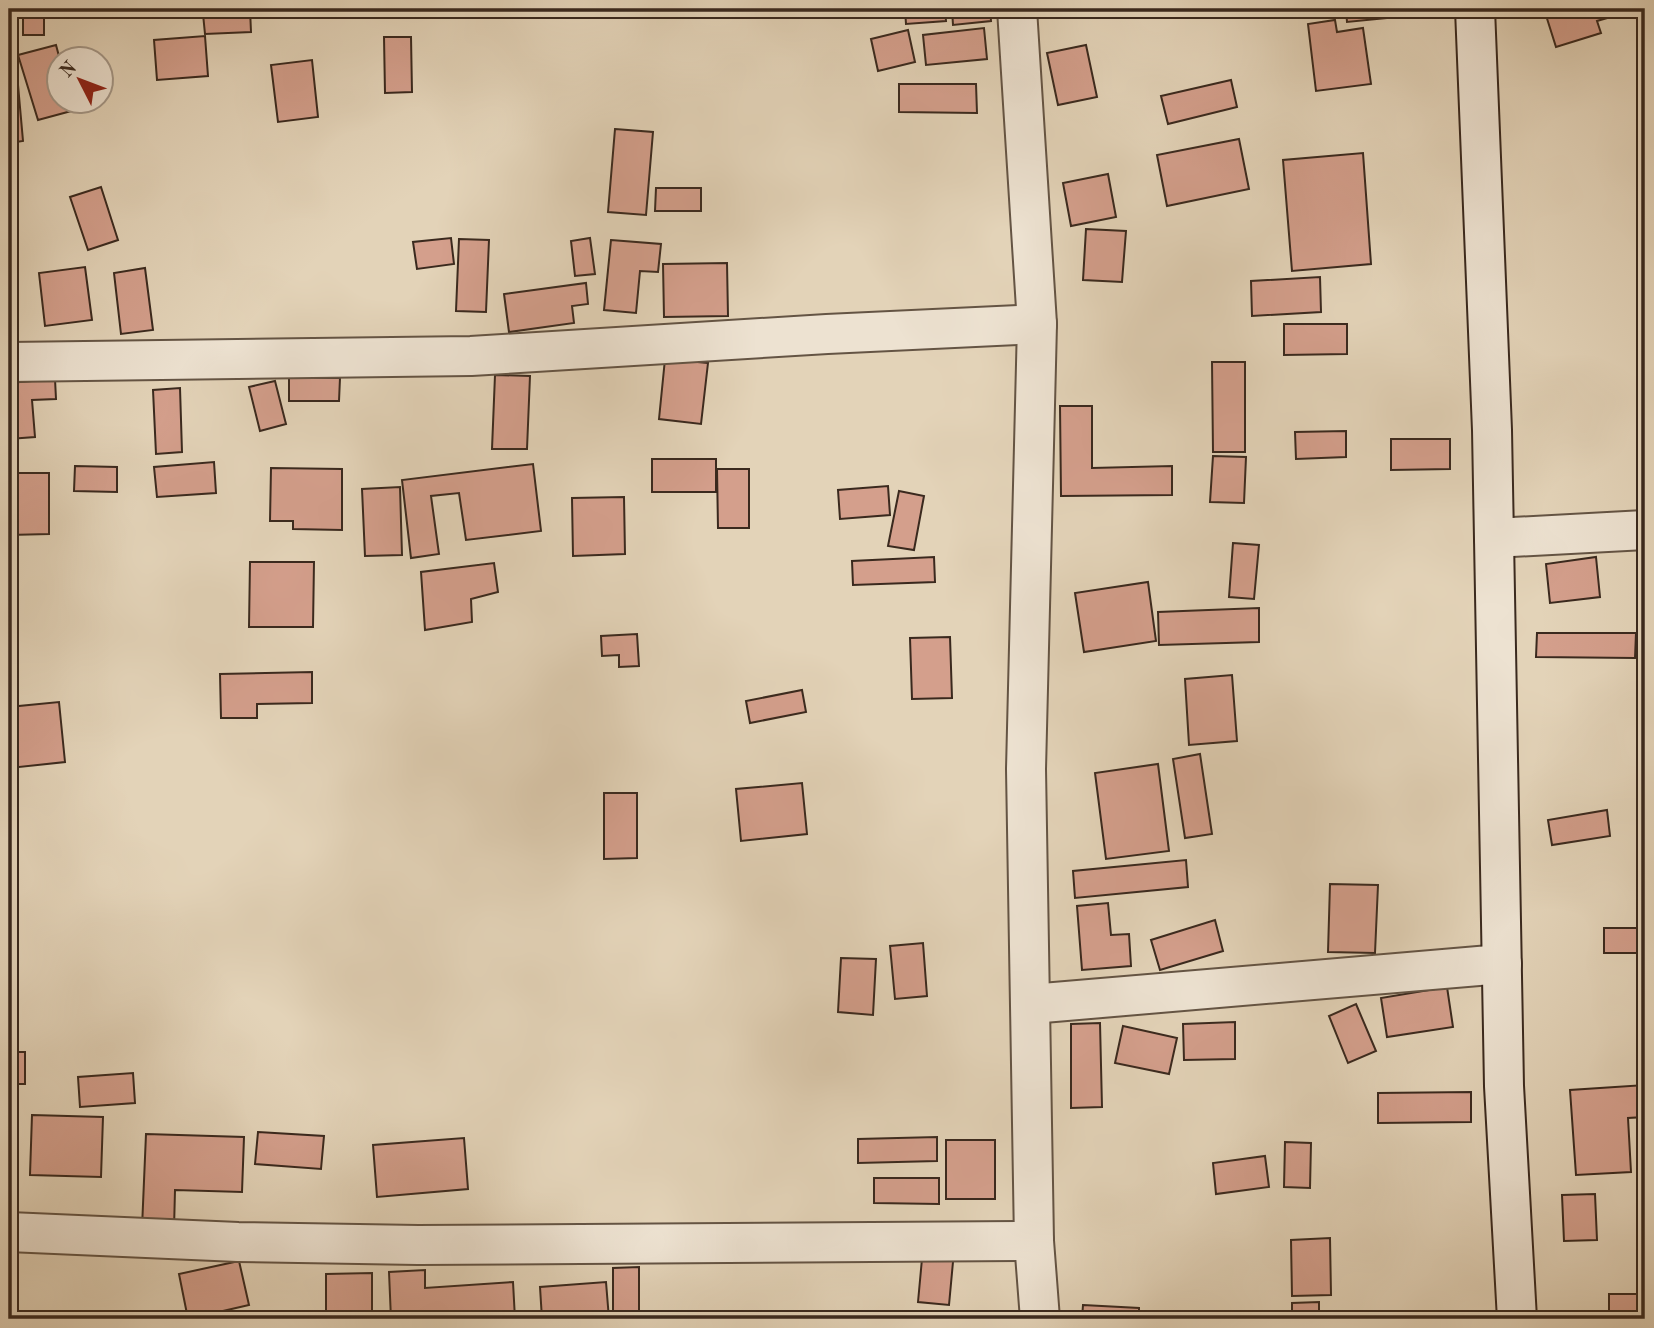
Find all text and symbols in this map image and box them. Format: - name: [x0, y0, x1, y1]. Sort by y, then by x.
- north arrow: [46, 46, 116, 116]
- text: N: [57, 58, 81, 82]

